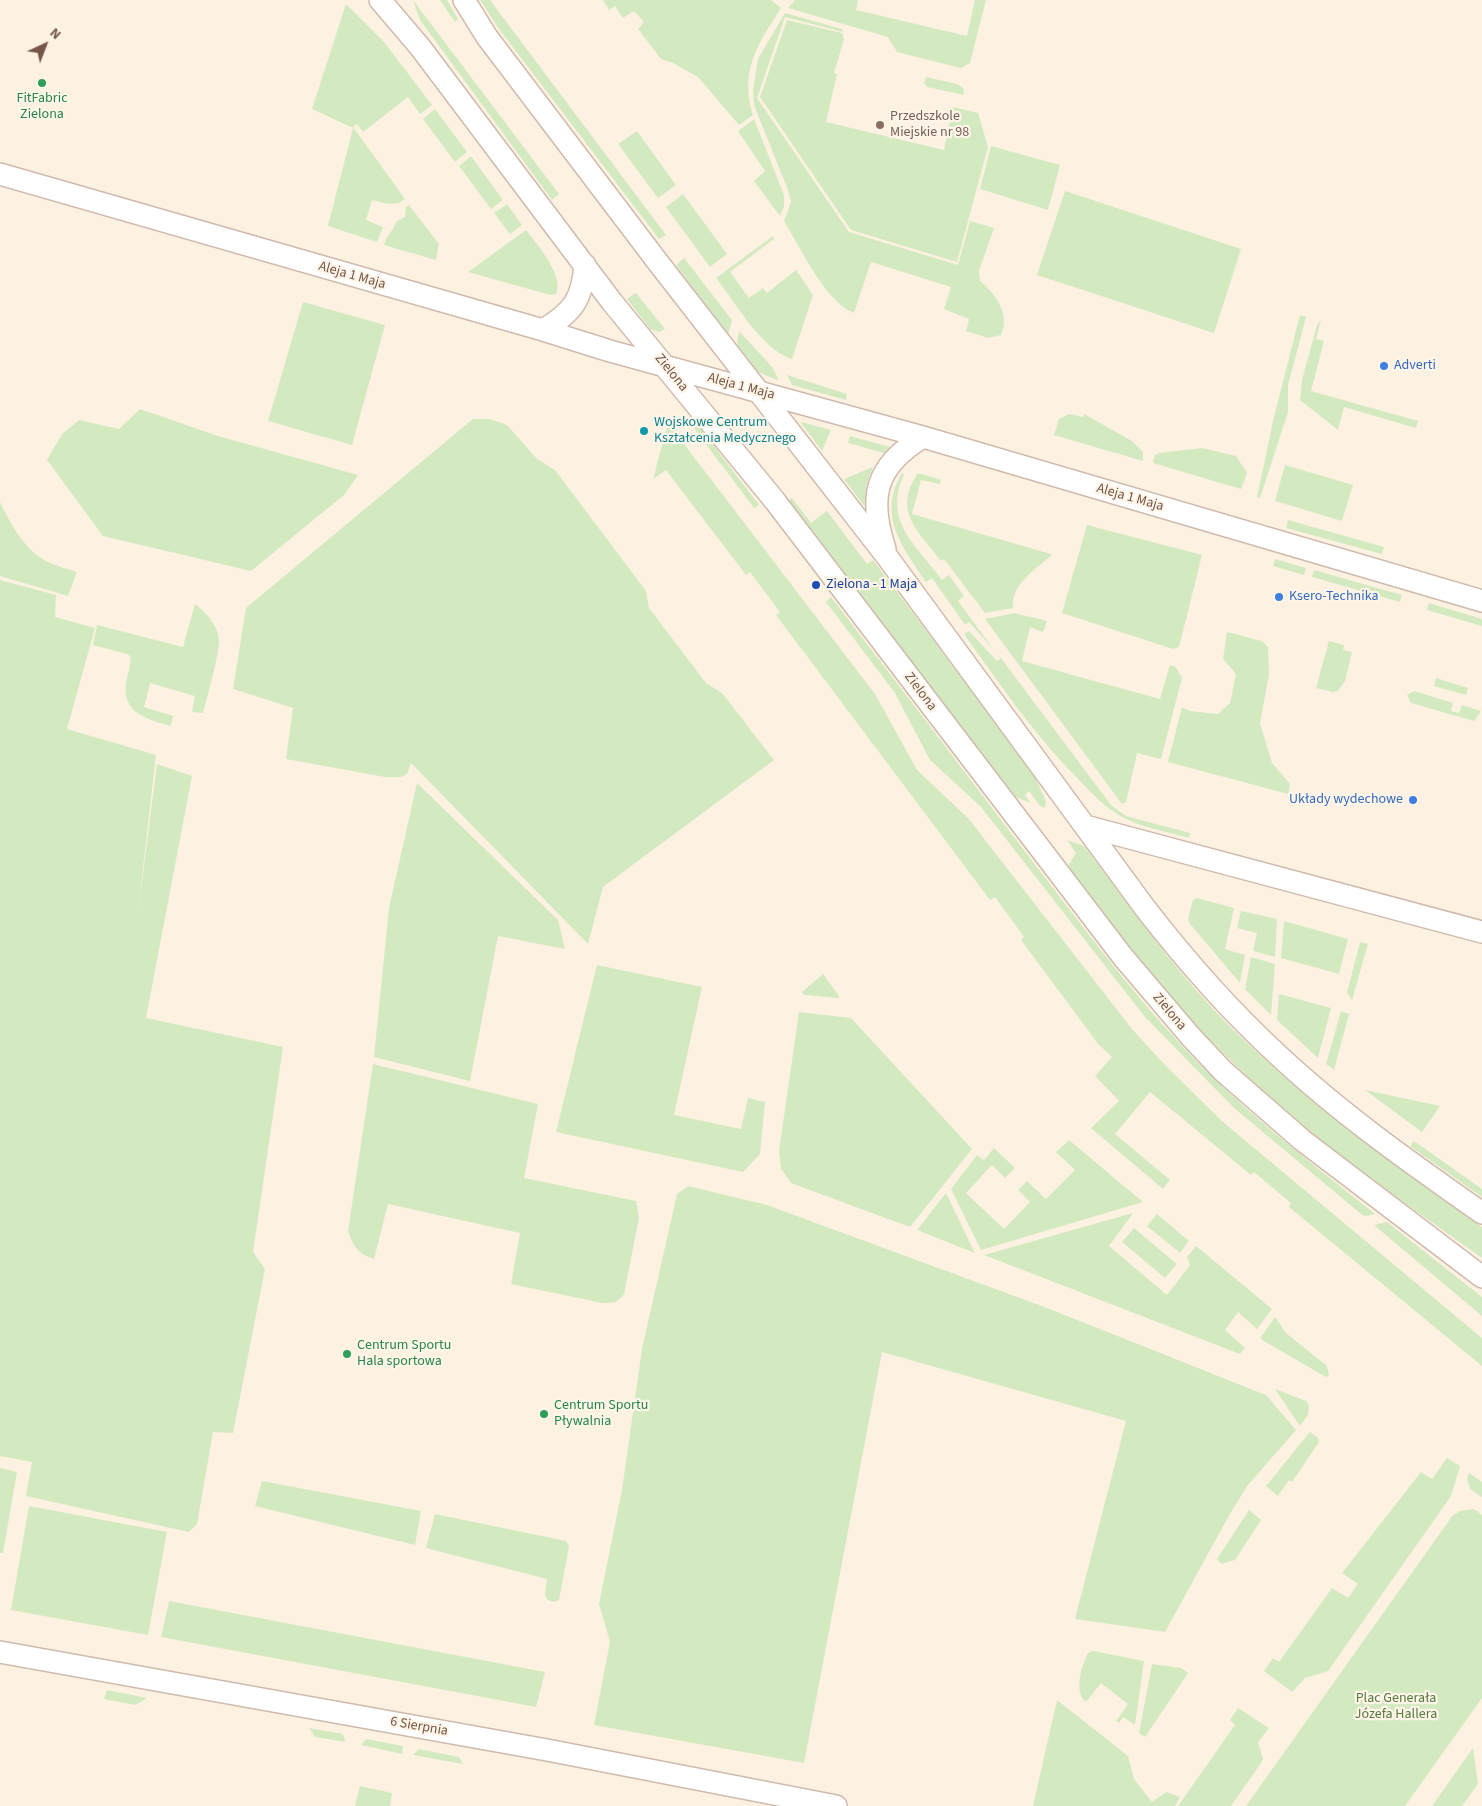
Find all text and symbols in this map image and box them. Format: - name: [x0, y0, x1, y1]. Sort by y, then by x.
- north arrow: [20, 20, 70, 70]
- text: N: [45, 24, 65, 45]
- marker: FitFabric Zielona: [36, 77, 48, 89]
- place label: FitFabric Zielona: [16, 91, 68, 124]
- place label: Przedszkole Miejskie nr 98: [890, 109, 969, 142]
- marker: Przedszkole Miejskie nr 98: [874, 119, 886, 131]
- street label: Aleja 1 Maja: [317, 258, 387, 294]
- street label: Zielona: [651, 351, 691, 395]
- place label: Adverti: [1394, 358, 1436, 374]
- marker: Adverti: [1378, 360, 1390, 372]
- street label: Aleja 1 Maja: [706, 370, 776, 404]
- place label: Wojskowe Centrum Kształcenia Medycznego: [654, 415, 796, 448]
- marker: Wojskowe Centrum Kształcenia Medycznego: [638, 425, 650, 437]
- street label: Aleja 1 Maja: [1095, 480, 1165, 516]
- place label: Zielona - 1 Maja: [826, 577, 917, 593]
- marker: Zielona - 1 Maja: [810, 579, 822, 591]
- place label: Ksero-Technika: [1289, 589, 1378, 605]
- marker: Ksero-Technika: [1273, 591, 1285, 603]
- street label: Zielona: [900, 669, 940, 715]
- place label: Układy wydechowe: [1289, 792, 1403, 808]
- marker: Układy wydechowe: [1407, 794, 1419, 806]
- street label: Zielona: [1148, 990, 1190, 1034]
- place label: Centrum Sportu Hala sportowa: [357, 1338, 451, 1370]
- marker: Centrum Sportu Hala sportowa: [341, 1348, 353, 1360]
- place label: Centrum Sportu Pływalnia: [554, 1398, 648, 1430]
- marker: Centrum Sportu Pływalnia: [538, 1408, 550, 1420]
- park label: Plac Generała Józefa Hallera: [1355, 1691, 1437, 1724]
- street label: 6 Sierpnia: [389, 1714, 449, 1740]

